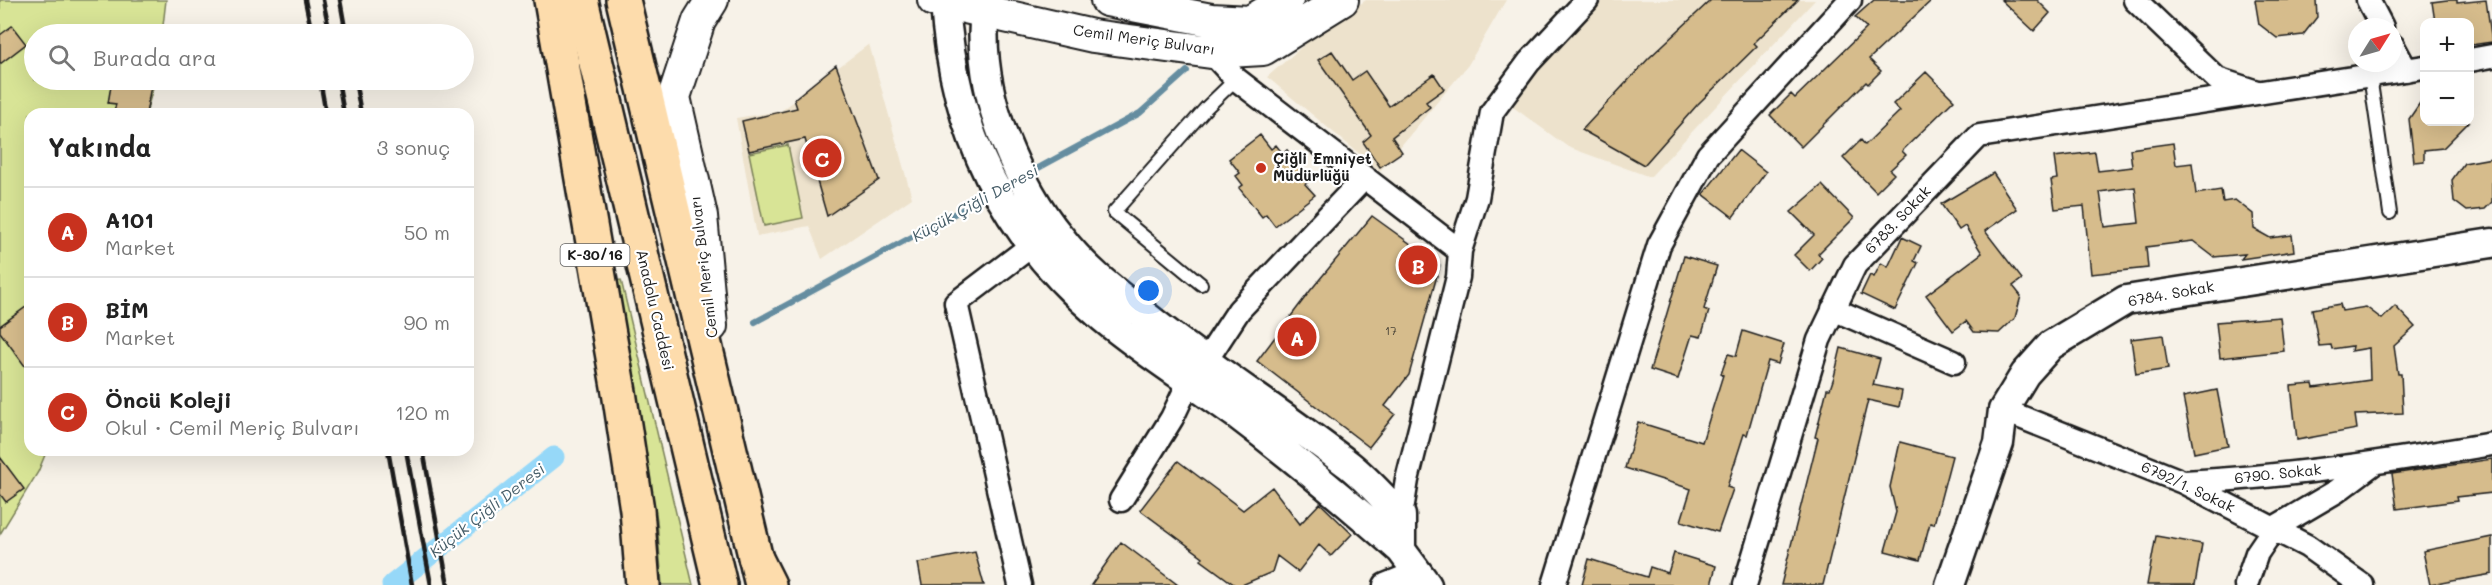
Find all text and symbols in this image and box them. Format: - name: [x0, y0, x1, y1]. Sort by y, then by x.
- north arrow: [2348, 18, 2402, 72]
- map controls: [2420, 18, 2474, 126]
- button: +: [2420, 18, 2474, 72]
- street label: Cemil Meriç Bulvarı: [1072, 19, 1216, 59]
- search box: [24, 24, 474, 90]
- icon: search: [45, 41, 78, 74]
- text: Burada ara: [93, 43, 217, 72]
- button: −: [2420, 72, 2474, 126]
- text: Yakında: [48, 130, 151, 164]
- text: 3 sonuç: [377, 134, 450, 160]
- pin: C: [802, 136, 842, 180]
- place label: Çiğli Emniyet Müdürlüğü: [1273, 148, 1372, 185]
- water label: Küçük Çiğli Deresi: [908, 159, 1042, 246]
- marker: Çiğli Emniyet Müdürlüğü: [1254, 161, 1268, 175]
- street label: 6783. Sokak: [1860, 181, 1935, 258]
- street label: Cemil Meriç Bulvarı: [684, 195, 722, 339]
- text: A101: [105, 205, 154, 234]
- text: A: [61, 219, 74, 245]
- text: 50 m: [404, 219, 450, 245]
- text: Market: [105, 234, 175, 260]
- pin: B: [1398, 242, 1438, 288]
- road number: K-30/16: [560, 244, 630, 266]
- street label: Anadolu Caddesi: [632, 247, 680, 372]
- your location: [1134, 276, 1163, 305]
- street label: 6784. Sokak: [2126, 276, 2216, 310]
- text: BİM: [105, 295, 149, 324]
- text: B: [61, 309, 74, 335]
- text: 90 m: [404, 309, 450, 335]
- pin: A: [1278, 314, 1316, 360]
- house number: 17: [1385, 322, 1397, 338]
- text: Market: [105, 324, 175, 350]
- text: Öncü Koleji: [105, 385, 232, 414]
- text: C: [60, 399, 75, 425]
- text: 120 m: [395, 399, 450, 425]
- text: Okul · Cemil Meriç Bulvarı: [105, 414, 359, 440]
- street label: 6792/1. Sokak: [2138, 456, 2238, 517]
- water label: Küçük Çiğli Deresi: [425, 458, 549, 561]
- street label: 6790. Sokak: [2233, 458, 2322, 488]

